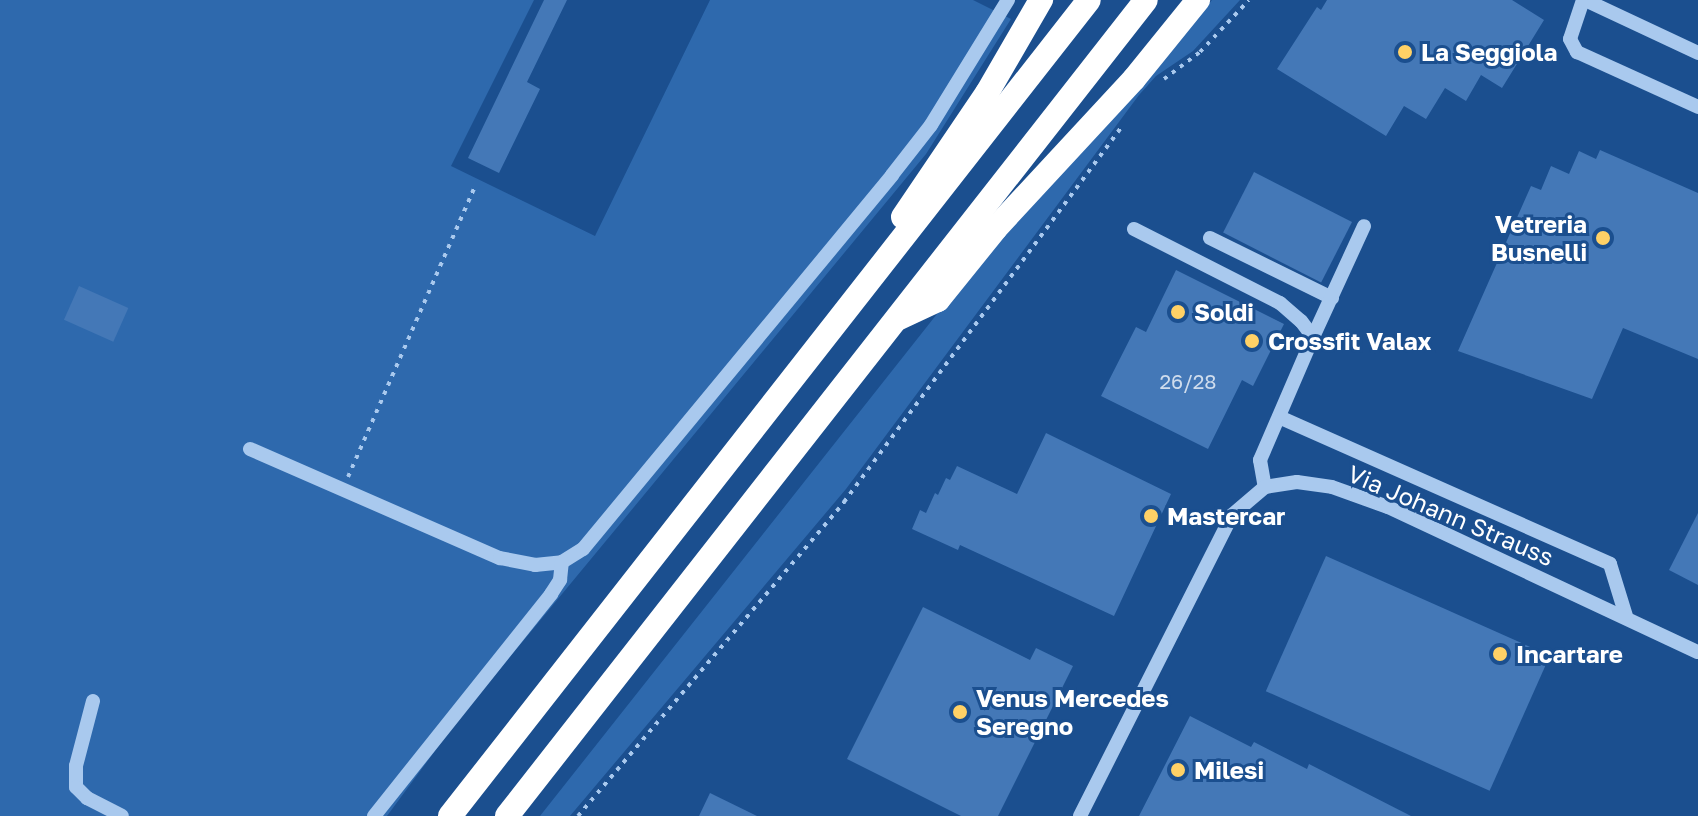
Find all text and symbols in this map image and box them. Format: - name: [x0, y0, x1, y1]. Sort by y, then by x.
- place label: La Seggiola: [1421, 38, 1558, 66]
- marker: La Seggiola: [1396, 43, 1414, 61]
- place label: Vetreria Busnelli: [1491, 210, 1587, 266]
- marker: Vetreria Busnelli: [1594, 229, 1612, 247]
- place label: Soldi: [1194, 298, 1254, 326]
- marker: Soldi: [1169, 303, 1187, 321]
- place label: Crossfit Valax: [1268, 327, 1432, 355]
- marker: Crossfit Valax: [1243, 332, 1261, 350]
- house number: 26/28: [1159, 369, 1217, 393]
- street label: Via Johann Strauss: [1344, 459, 1558, 571]
- place label: Mastercar: [1167, 502, 1285, 530]
- marker: Mastercar: [1142, 507, 1160, 525]
- place label: Incartare: [1516, 640, 1623, 668]
- marker: Incartare: [1491, 645, 1509, 663]
- place label: Venus Mercedes Seregno: [976, 684, 1169, 740]
- marker: Venus Mercedes Seregno: [951, 703, 969, 721]
- place label: Milesi: [1194, 756, 1264, 784]
- marker: Milesi: [1169, 761, 1187, 779]

